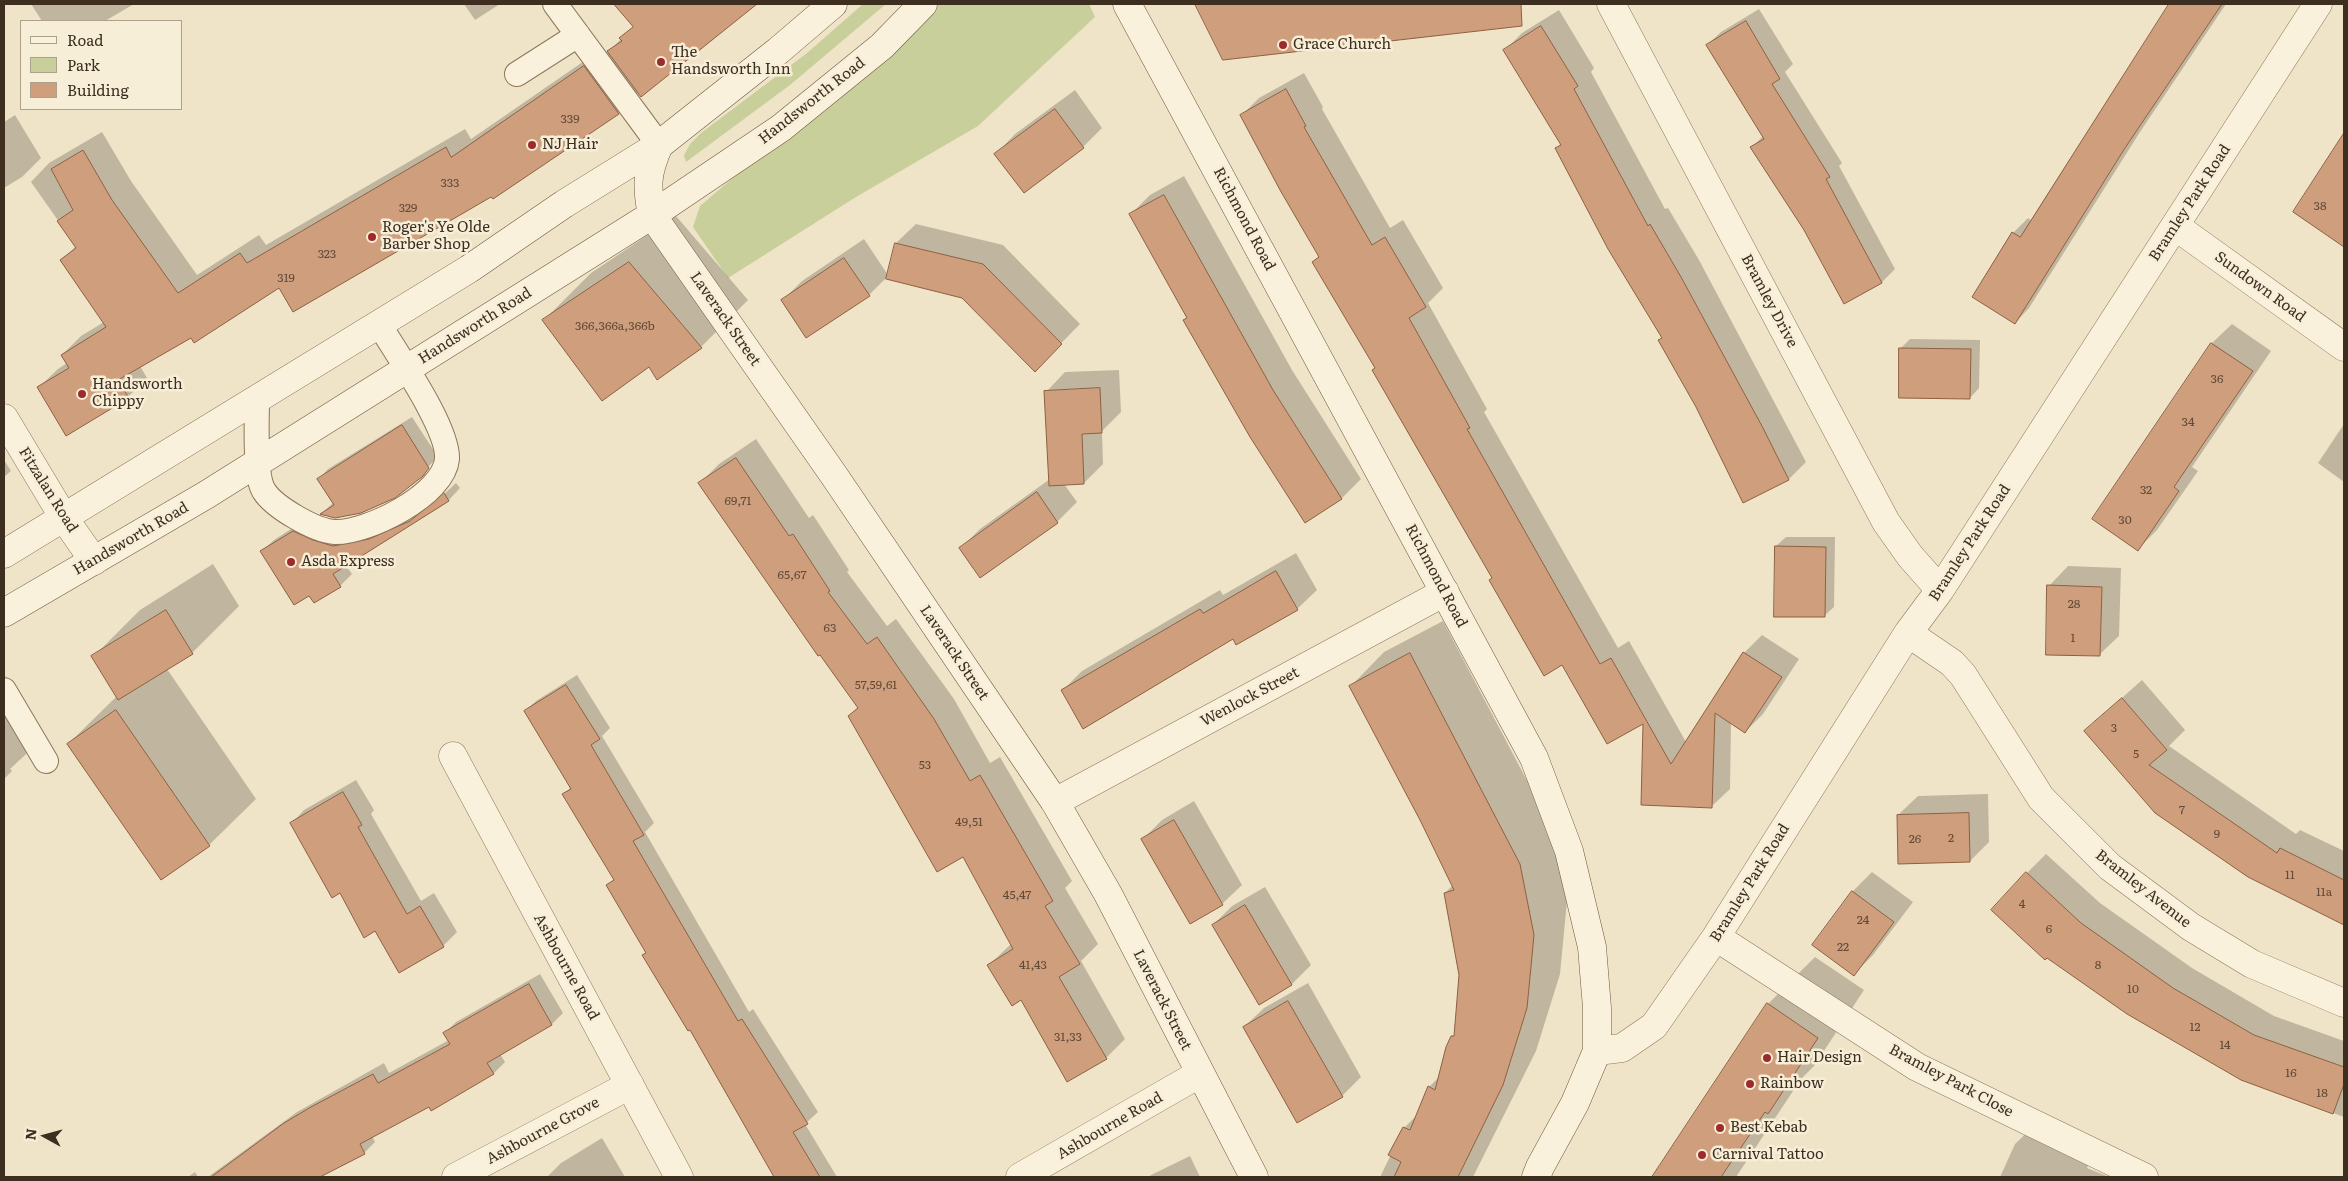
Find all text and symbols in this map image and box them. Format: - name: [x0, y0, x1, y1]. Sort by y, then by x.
- legend: [20, 20, 182, 110]
- text: Road: [67, 28, 103, 51]
- place label: Grace Church: [1293, 36, 1391, 54]
- marker: Grace Church: [1277, 39, 1289, 51]
- place label: The Handsworth Inn: [671, 44, 791, 79]
- text: Park: [67, 53, 100, 76]
- street label: Handsworth Road: [755, 54, 869, 148]
- marker: The Handsworth Inn: [655, 56, 667, 68]
- text: Building: [67, 78, 129, 101]
- house number: 339: [561, 112, 579, 126]
- place label: NJ Hair: [542, 136, 598, 154]
- marker: NJ Hair: [526, 139, 538, 151]
- street label: Bramley Park Road: [2145, 141, 2235, 265]
- street label: Richmond Road: [1209, 164, 1279, 274]
- house number: 333: [441, 176, 459, 190]
- house number: 38: [2313, 199, 2327, 213]
- house number: 329: [399, 201, 417, 215]
- place label: Roger's Ye Olde Barber Shop: [382, 219, 490, 254]
- marker: Roger's Ye Olde Barber Shop: [366, 231, 378, 243]
- house number: 323: [318, 247, 336, 261]
- street label: Sundown Road: [2211, 248, 2309, 326]
- street label: Bramley Drive: [1737, 251, 1801, 351]
- street label: Laverack Street: [686, 268, 764, 370]
- house number: 319: [277, 271, 295, 285]
- street label: Handsworth Road: [415, 284, 535, 368]
- house number: 366,366a,366b: [575, 319, 655, 333]
- house number: 36: [2211, 372, 2223, 386]
- place label: Handsworth Chippy: [92, 376, 183, 411]
- marker: Handsworth Chippy: [76, 388, 88, 400]
- house number: 34: [2181, 415, 2195, 429]
- street label: Fitzalan Road: [15, 444, 81, 536]
- street label: Bramley Park Road: [1925, 481, 2015, 605]
- house number: 32: [2140, 483, 2152, 497]
- house number: 69,71: [725, 494, 751, 508]
- street label: Handsworth Road: [70, 499, 192, 579]
- house number: 30: [2118, 513, 2132, 527]
- street label: Richmond Road: [1401, 521, 1471, 631]
- place label: Asda Express: [301, 553, 394, 571]
- marker: Asda Express: [285, 556, 297, 568]
- house number: 65,67: [777, 568, 807, 582]
- house number: 28: [2068, 597, 2080, 611]
- street label: Laverack Street: [916, 602, 992, 704]
- house number: 63: [824, 621, 836, 635]
- house number: 1: [2071, 631, 2075, 645]
- street label: Wenlock Street: [1198, 664, 1302, 730]
- house number: 57,59,61: [855, 678, 897, 692]
- house number: 3: [2111, 721, 2117, 735]
- house number: 5: [2133, 747, 2139, 761]
- house number: 53: [919, 758, 931, 772]
- house number: 7: [2179, 803, 2185, 817]
- house number: 49,51: [955, 815, 983, 829]
- street label: Bramley Park Road: [1706, 821, 1794, 945]
- house number: 9: [2214, 827, 2220, 841]
- house number: 2: [1948, 831, 1954, 845]
- house number: 26: [1909, 832, 1921, 846]
- street label: Bramley Avenue: [2092, 846, 2194, 932]
- house number: 11: [2285, 868, 2295, 882]
- house number: 11a: [2316, 885, 2332, 899]
- house number: 45,47: [1003, 888, 1031, 902]
- house number: 4: [2019, 897, 2025, 911]
- street label: Ashbourne Road: [529, 911, 603, 1023]
- house number: 24: [1857, 913, 1869, 927]
- house number: 6: [2046, 922, 2052, 936]
- house number: 22: [1837, 940, 1849, 954]
- street label: Laverack Street: [1129, 947, 1195, 1053]
- house number: 41,43: [1019, 958, 1047, 972]
- house number: 8: [2095, 958, 2101, 972]
- house number: 10: [2127, 982, 2139, 996]
- house number: 12: [2190, 1020, 2200, 1034]
- house number: 31,33: [1054, 1030, 1082, 1044]
- house number: 14: [2219, 1038, 2231, 1052]
- street label: Bramley Park Close: [1886, 1041, 2016, 1121]
- place label: Hair Design: [1777, 1049, 1862, 1067]
- marker: Hair Design: [1761, 1052, 1773, 1064]
- house number: 16: [2285, 1066, 2297, 1080]
- place label: Rainbow: [1760, 1075, 1824, 1093]
- marker: Rainbow: [1744, 1078, 1756, 1090]
- house number: 18: [2316, 1086, 2328, 1100]
- street label: Ashbourne Road: [1054, 1089, 1166, 1163]
- street label: Ashbourne Grove: [483, 1094, 603, 1168]
- north arrow: [20, 1111, 70, 1161]
- place label: Best Kebab: [1730, 1119, 1807, 1137]
- marker: Best Kebab: [1714, 1122, 1726, 1134]
- text: N: [19, 1127, 41, 1141]
- place label: Carnival Tattoo: [1712, 1146, 1824, 1164]
- marker: Carnival Tattoo: [1696, 1149, 1708, 1161]

